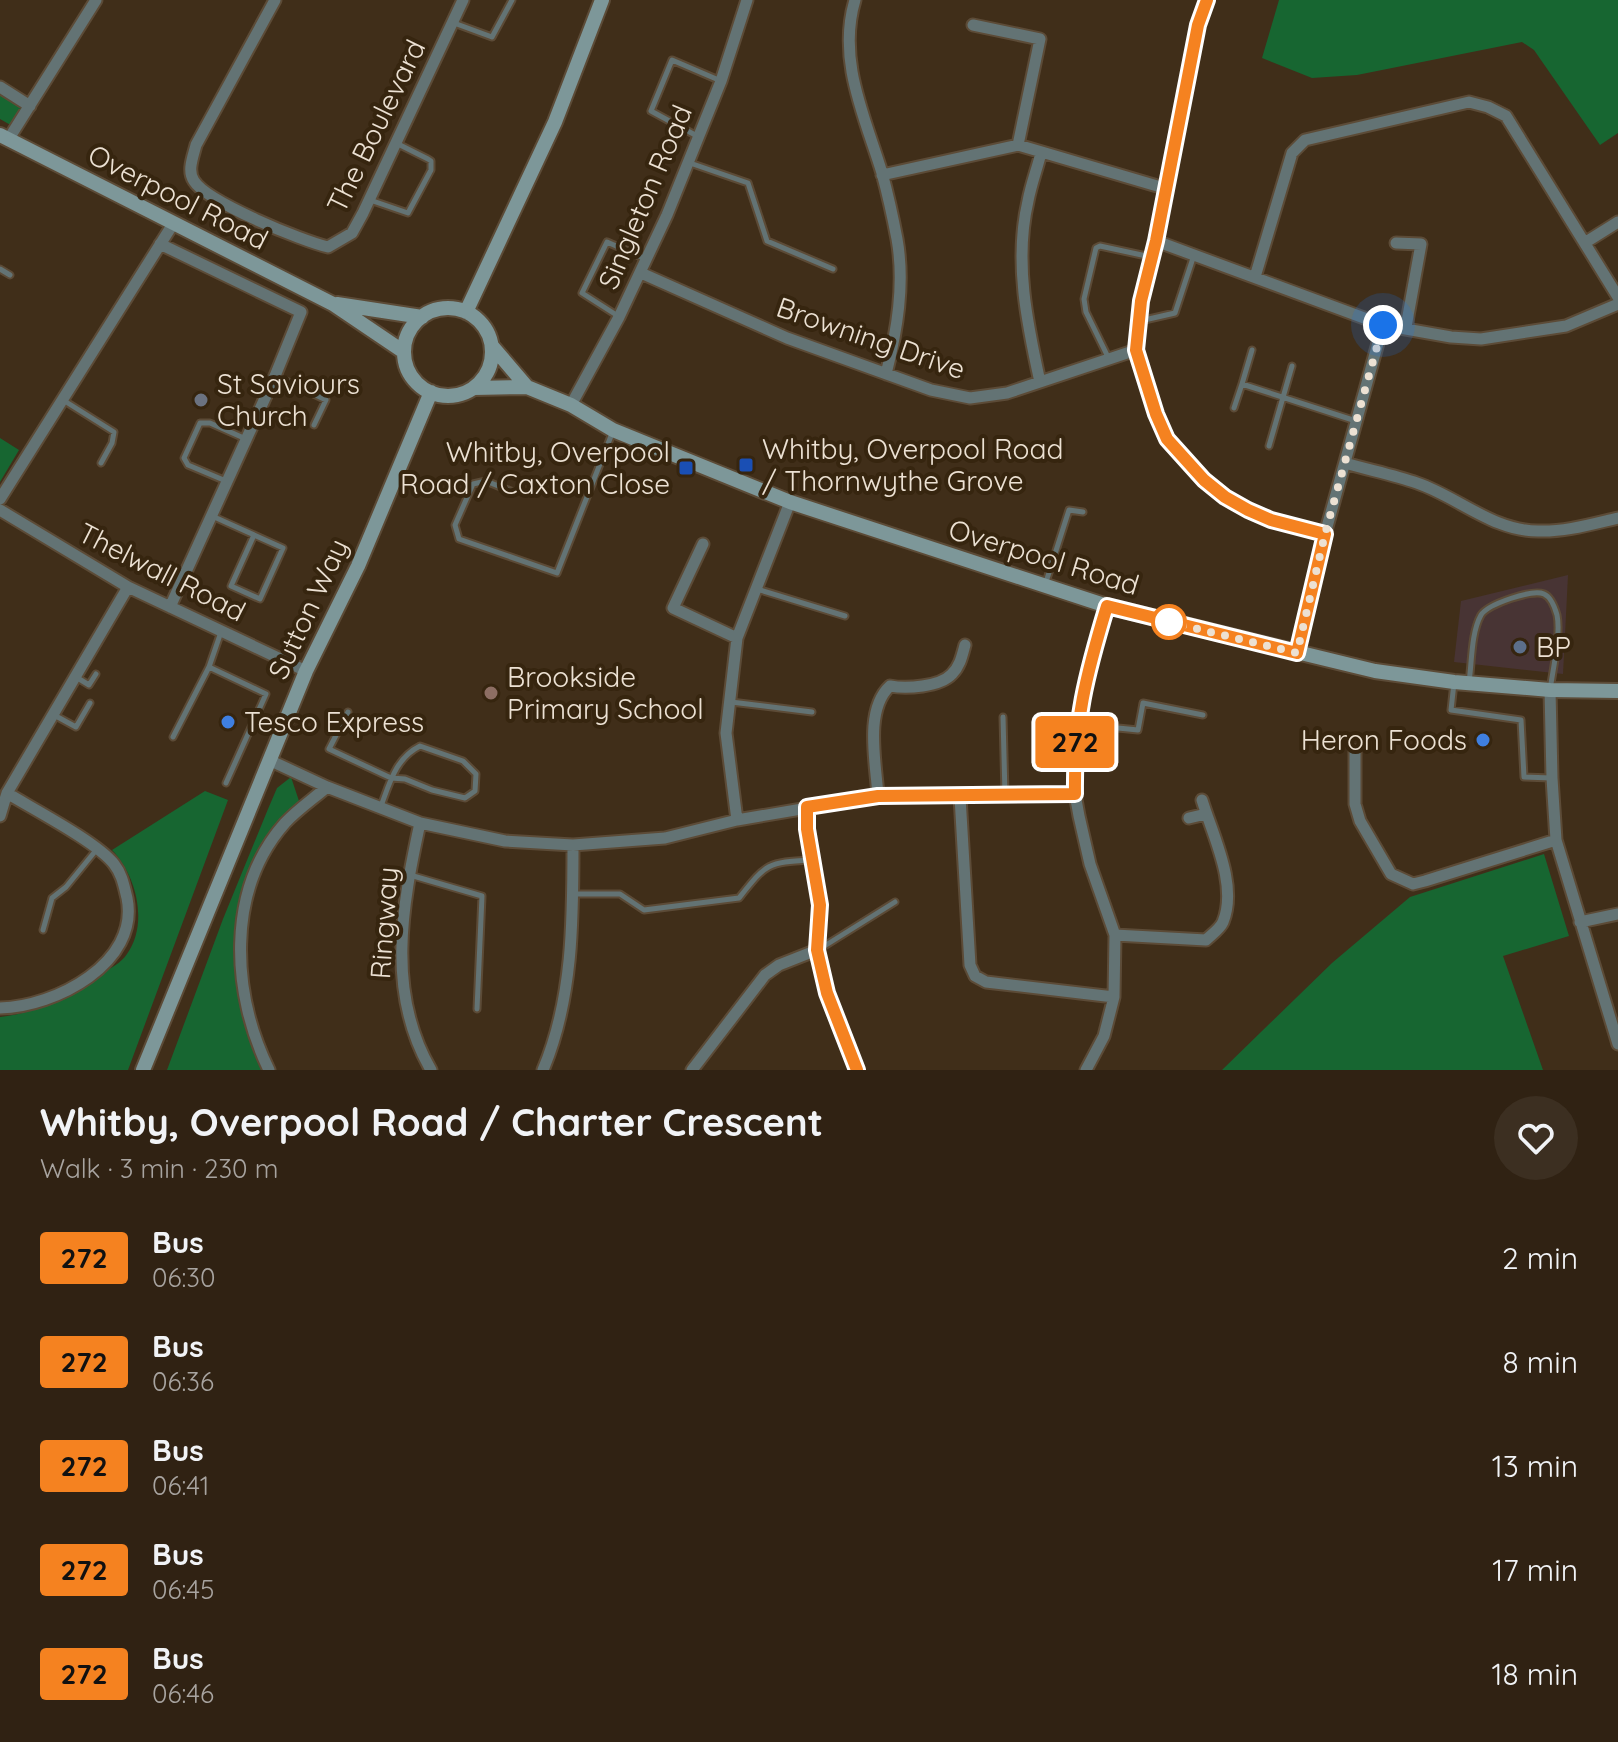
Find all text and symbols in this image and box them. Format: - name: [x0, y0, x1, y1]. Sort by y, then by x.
- street label: The Boulevard: [319, 34, 432, 218]
- street label: Singleton Road: [590, 99, 699, 294]
- street label: Overpool Road: [82, 136, 274, 257]
- street label: Browning Drive: [772, 289, 970, 386]
- your location: [1363, 305, 1403, 345]
- place label: St Saviours Church: [217, 366, 360, 433]
- marker: St Saviours Church: [192, 391, 210, 409]
- place label: Whitby, Overpool Road / Thornwythe Grove: [762, 431, 1063, 498]
- place label: Whitby, Overpool Road / Caxton Close: [400, 434, 670, 501]
- marker: Whitby, Overpool Road / Thornwythe Grove: [737, 456, 755, 474]
- marker: Whitby, Overpool Road / Caxton Close: [677, 459, 695, 477]
- street label: Overpool Road: [945, 511, 1143, 602]
- street label: Thelwall Road: [73, 514, 252, 629]
- street label: Sutton Way: [260, 533, 355, 685]
- unlabelled marker: [1152, 605, 1186, 639]
- place label: BP: [1536, 629, 1571, 664]
- marker: BP: [1511, 638, 1529, 656]
- place label: Brookside Primary School: [507, 659, 704, 726]
- marker: Brookside Primary School: [482, 684, 500, 702]
- place label: Tesco Express: [244, 704, 424, 739]
- marker: Tesco Express: [219, 713, 237, 731]
- line badge: 272: [1029, 716, 1121, 768]
- place label: Heron Foods: [1301, 722, 1467, 757]
- text: 272: [1051, 724, 1099, 759]
- marker: Heron Foods: [1474, 731, 1492, 749]
- street label: Ringway: [362, 866, 405, 980]
- button: heart: [1494, 1096, 1578, 1180]
- text: Whitby, Overpool Road / Charter Crescent: [40, 1098, 823, 1146]
- text: Walk · 3 min · 230 m: [40, 1152, 278, 1185]
- text: Bus: [152, 1223, 204, 1261]
- text: 2 min: [1502, 1239, 1578, 1277]
- text: 272: [60, 1240, 108, 1275]
- text: 06:30: [152, 1261, 215, 1294]
- text: Bus: [152, 1327, 204, 1365]
- text: 8 min: [1502, 1343, 1578, 1381]
- text: 272: [60, 1344, 108, 1379]
- text: 06:36: [152, 1365, 214, 1398]
- text: Bus: [152, 1431, 204, 1469]
- text: 13 min: [1492, 1447, 1578, 1485]
- text: 272: [60, 1448, 108, 1483]
- text: 06:41: [152, 1469, 209, 1502]
- text: Bus: [152, 1535, 204, 1573]
- text: 17 min: [1492, 1551, 1578, 1589]
- text: 272: [60, 1552, 108, 1587]
- text: 06:45: [152, 1573, 214, 1606]
- text: Bus: [152, 1639, 204, 1677]
- text: 18 min: [1491, 1655, 1578, 1693]
- text: 272: [60, 1656, 108, 1691]
- text: 06:46: [152, 1677, 214, 1710]

